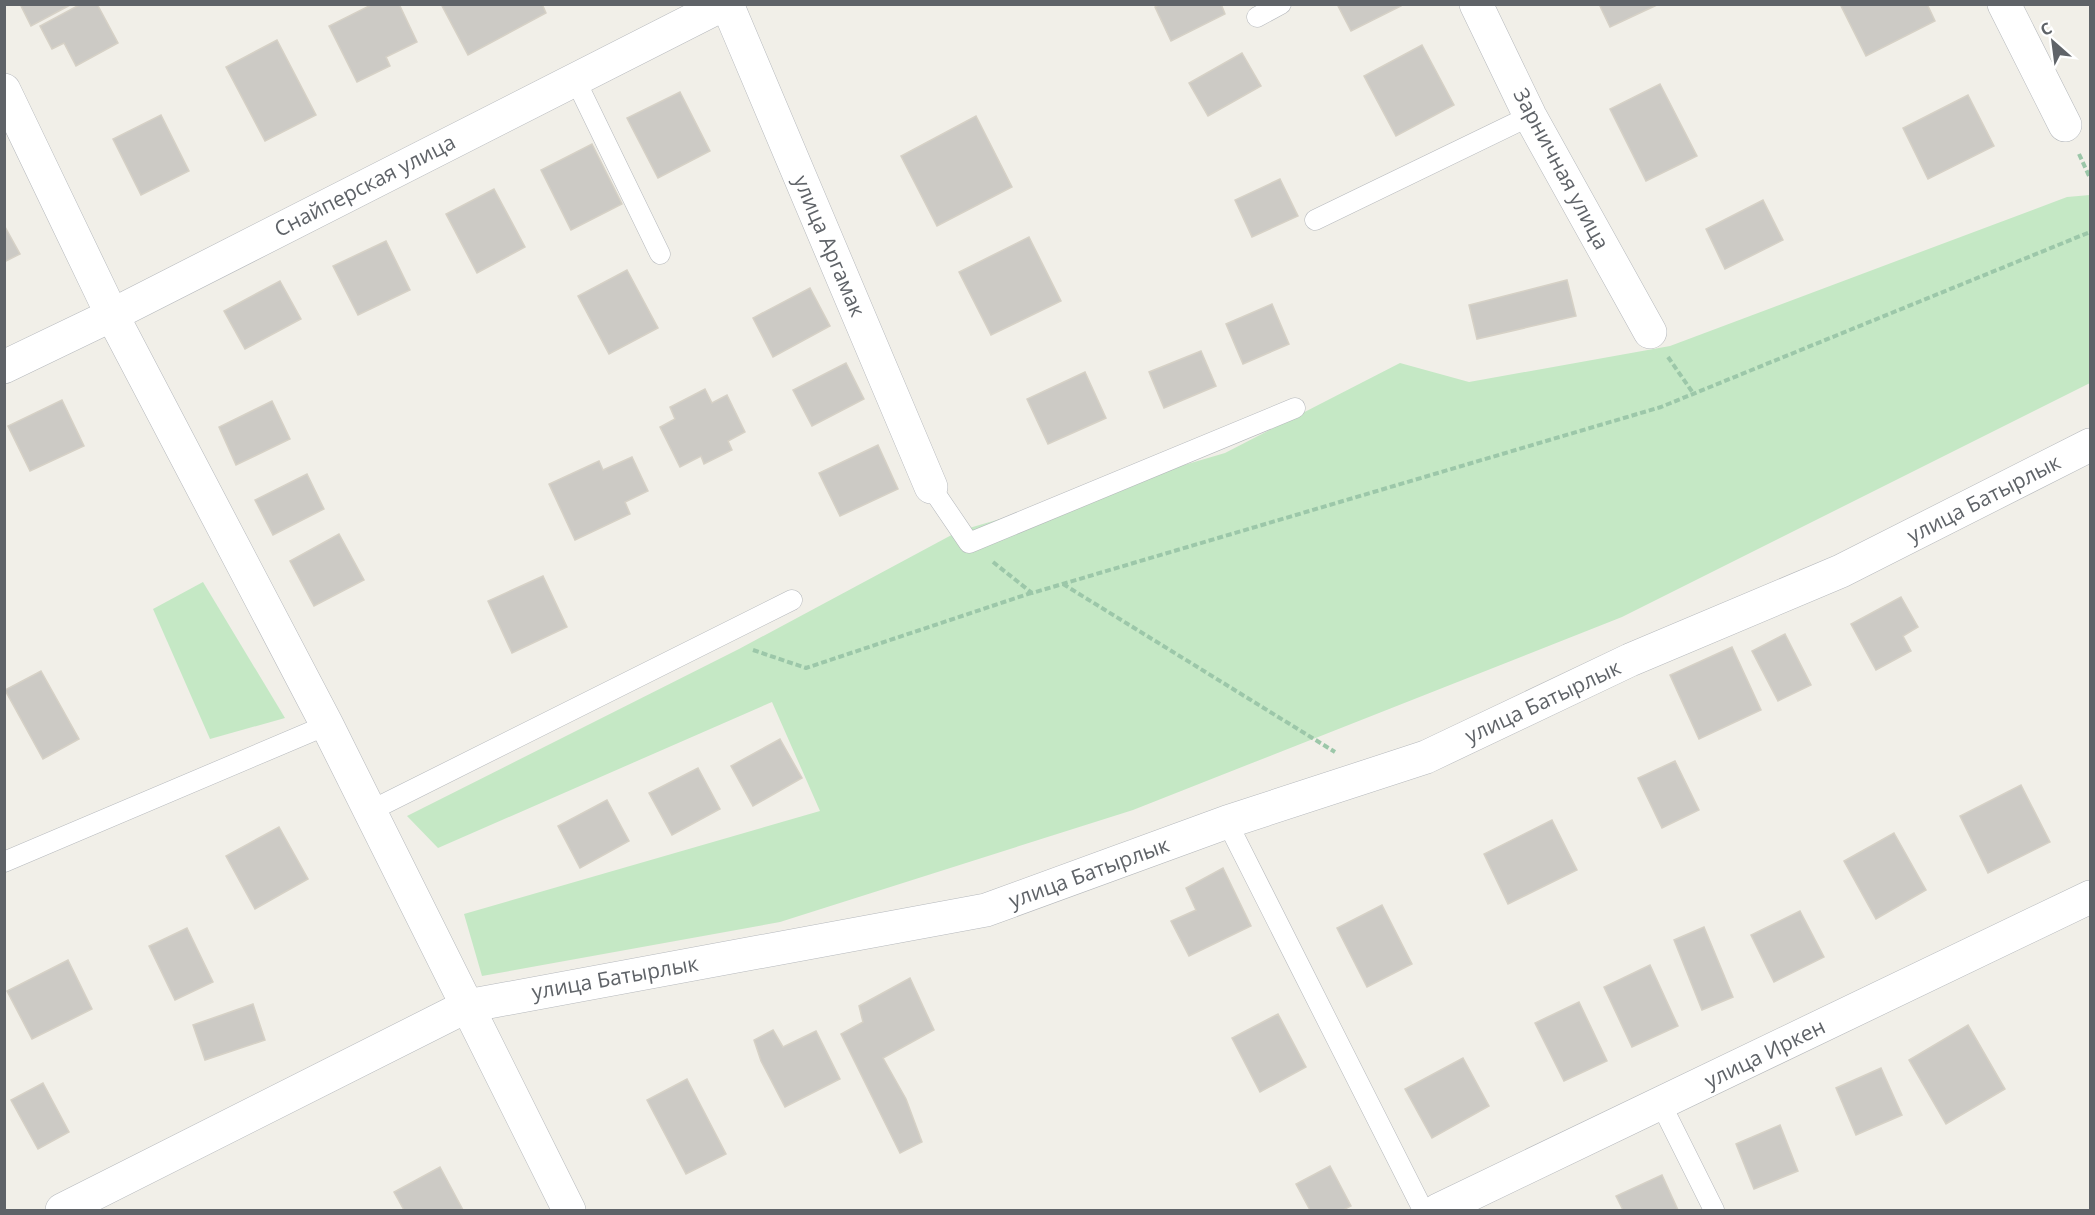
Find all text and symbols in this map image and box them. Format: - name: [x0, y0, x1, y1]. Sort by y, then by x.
- north arrow: [2023, 12, 2083, 72]
- text: С: [2036, 17, 2056, 41]
- street label: Зарничная улица: [1508, 83, 1616, 254]
- street label: Снайперская улица: [269, 127, 460, 243]
- street label: улица Аргамак: [788, 171, 872, 321]
- street label: улица Батырлык: [1902, 447, 2065, 549]
- street label: улица Батырлык: [1460, 653, 1625, 749]
- street label: улица Батырлык: [1005, 830, 1173, 914]
- street label: улица Батырлык: [529, 949, 700, 1005]
- street label: улица Иркен: [1700, 1012, 1830, 1094]

